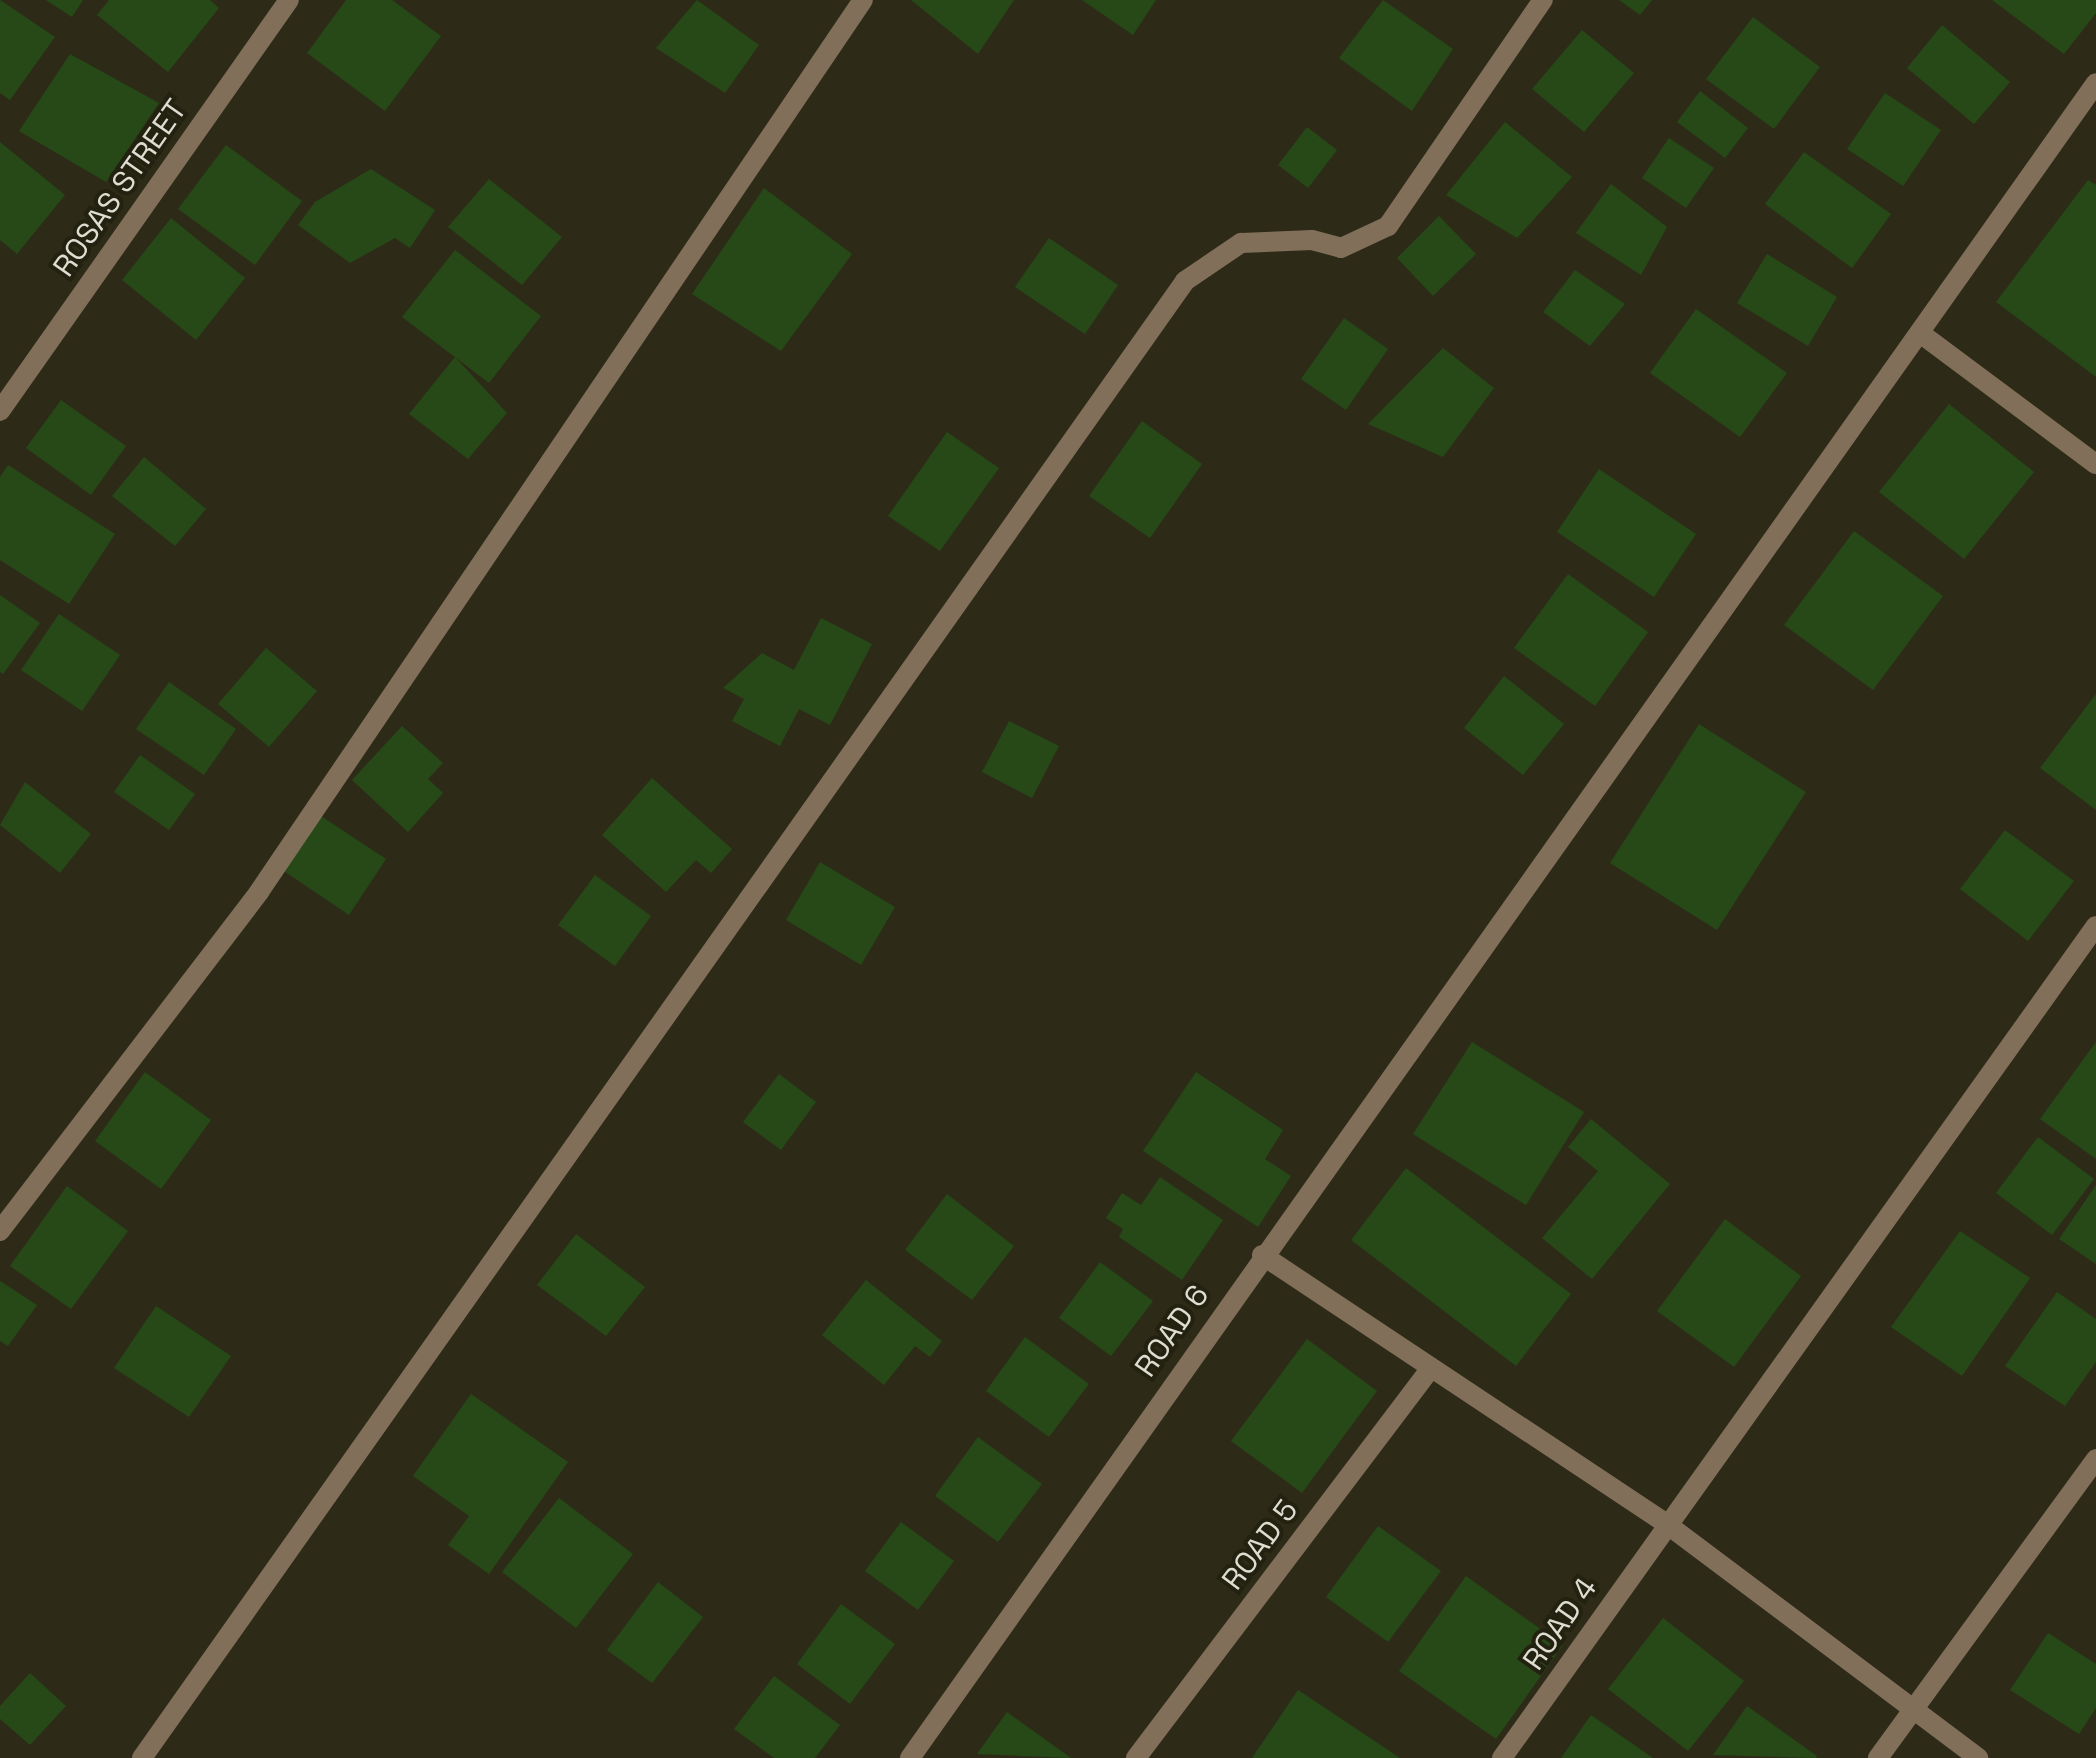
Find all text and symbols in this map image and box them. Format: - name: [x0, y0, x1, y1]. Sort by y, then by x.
- street label: ROSAS STREET: [46, 93, 194, 283]
- street label: ROAD 6: [1128, 1278, 1216, 1384]
- street label: ROAD 5: [1215, 1493, 1305, 1597]
- street label: ROAD 4: [1515, 1571, 1605, 1677]

